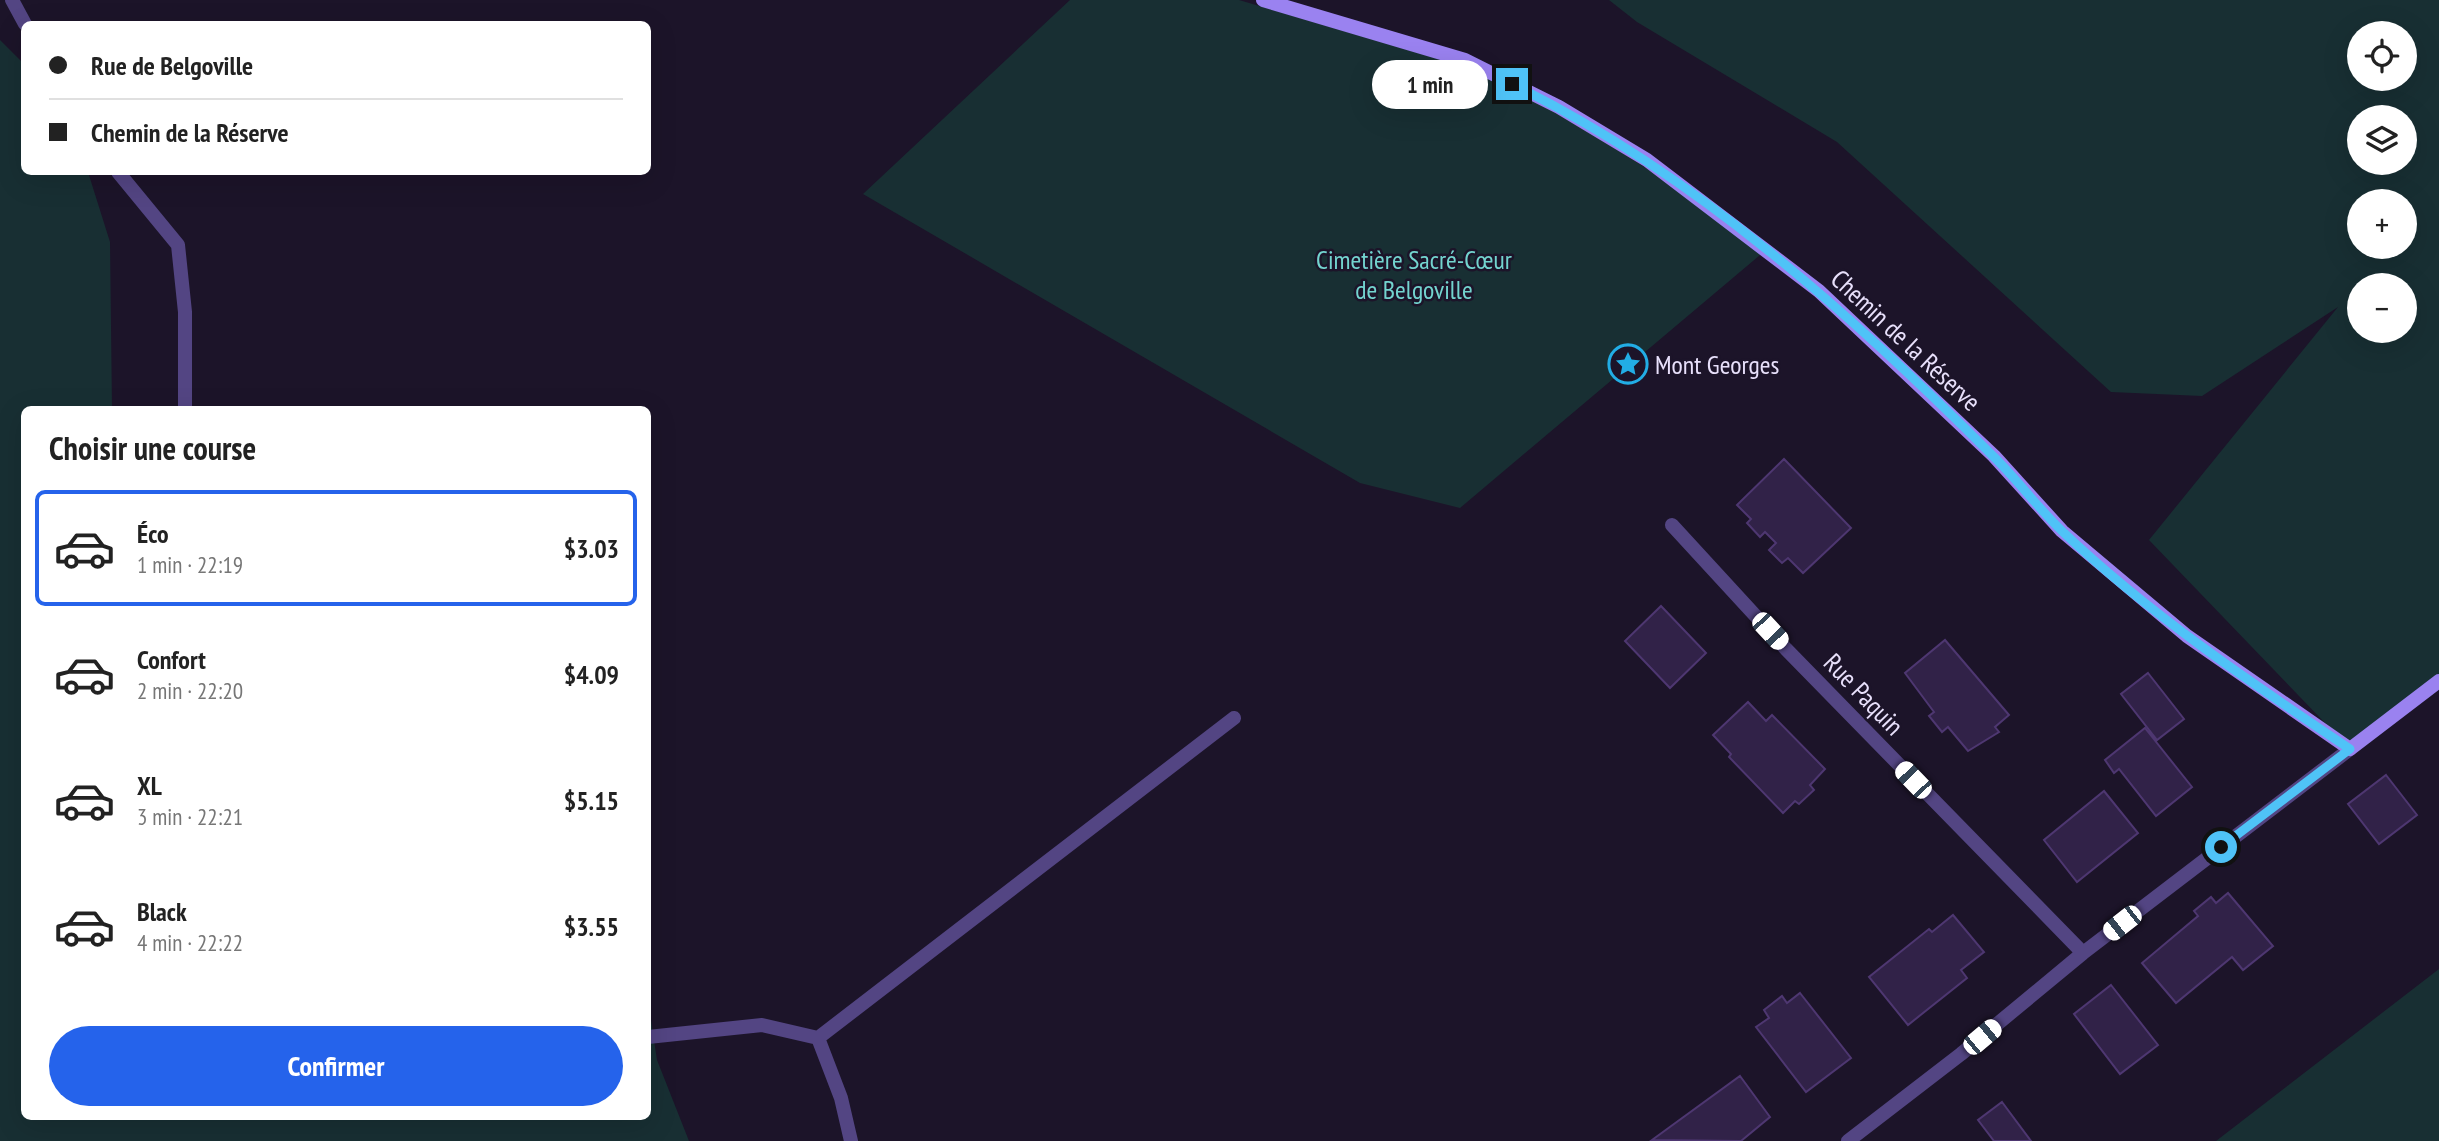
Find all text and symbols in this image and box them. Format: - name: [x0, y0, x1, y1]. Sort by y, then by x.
- map controls: [2347, 21, 2417, 343]
- button: locate: [2347, 21, 2417, 91]
- text: Rue de Belgoville: [91, 49, 253, 82]
- callout: 1 min: [1372, 60, 1488, 108]
- route end: [1496, 68, 1528, 100]
- text: 1 min: [1407, 70, 1453, 99]
- button: layers: [2347, 105, 2417, 175]
- text: Chemin de la Réserve: [91, 116, 289, 149]
- button: +: [2347, 189, 2417, 259]
- park label: Cimetière Sacré-Cœur de Belgoville: [1316, 243, 1512, 306]
- street label: Chemin de la Réserve: [1824, 262, 1988, 418]
- button: −: [2347, 273, 2417, 343]
- place icon: Mont Georges: [1607, 343, 1649, 385]
- place label: Mont Georges: [1655, 348, 1779, 381]
- text: Choisir une course: [49, 427, 256, 469]
- icon: car: [53, 517, 116, 580]
- text: Éco: [137, 517, 169, 550]
- text: $3.03: [564, 532, 619, 565]
- text: 1 min · 22:19: [137, 550, 243, 579]
- car: [1748, 608, 1793, 654]
- icon: car: [53, 643, 116, 706]
- text: Confort: [137, 643, 206, 676]
- street label: Rue Paquin: [1817, 646, 1911, 742]
- text: $4.09: [564, 658, 619, 691]
- text: 2 min · 22:20: [137, 676, 243, 705]
- car: [1891, 758, 1936, 802]
- icon: car: [53, 769, 116, 832]
- text: XL: [137, 769, 162, 802]
- text: $5.15: [564, 784, 619, 817]
- text: 3 min · 22:21: [137, 802, 243, 831]
- route start: [2205, 831, 2237, 863]
- icon: car: [53, 895, 116, 958]
- text: Black: [137, 895, 187, 928]
- car: [2099, 902, 2146, 944]
- text: $3.55: [564, 910, 619, 943]
- text: 4 min · 22:22: [137, 928, 243, 957]
- car: [1960, 1015, 2005, 1059]
- button: Confirmer: [49, 1026, 623, 1106]

